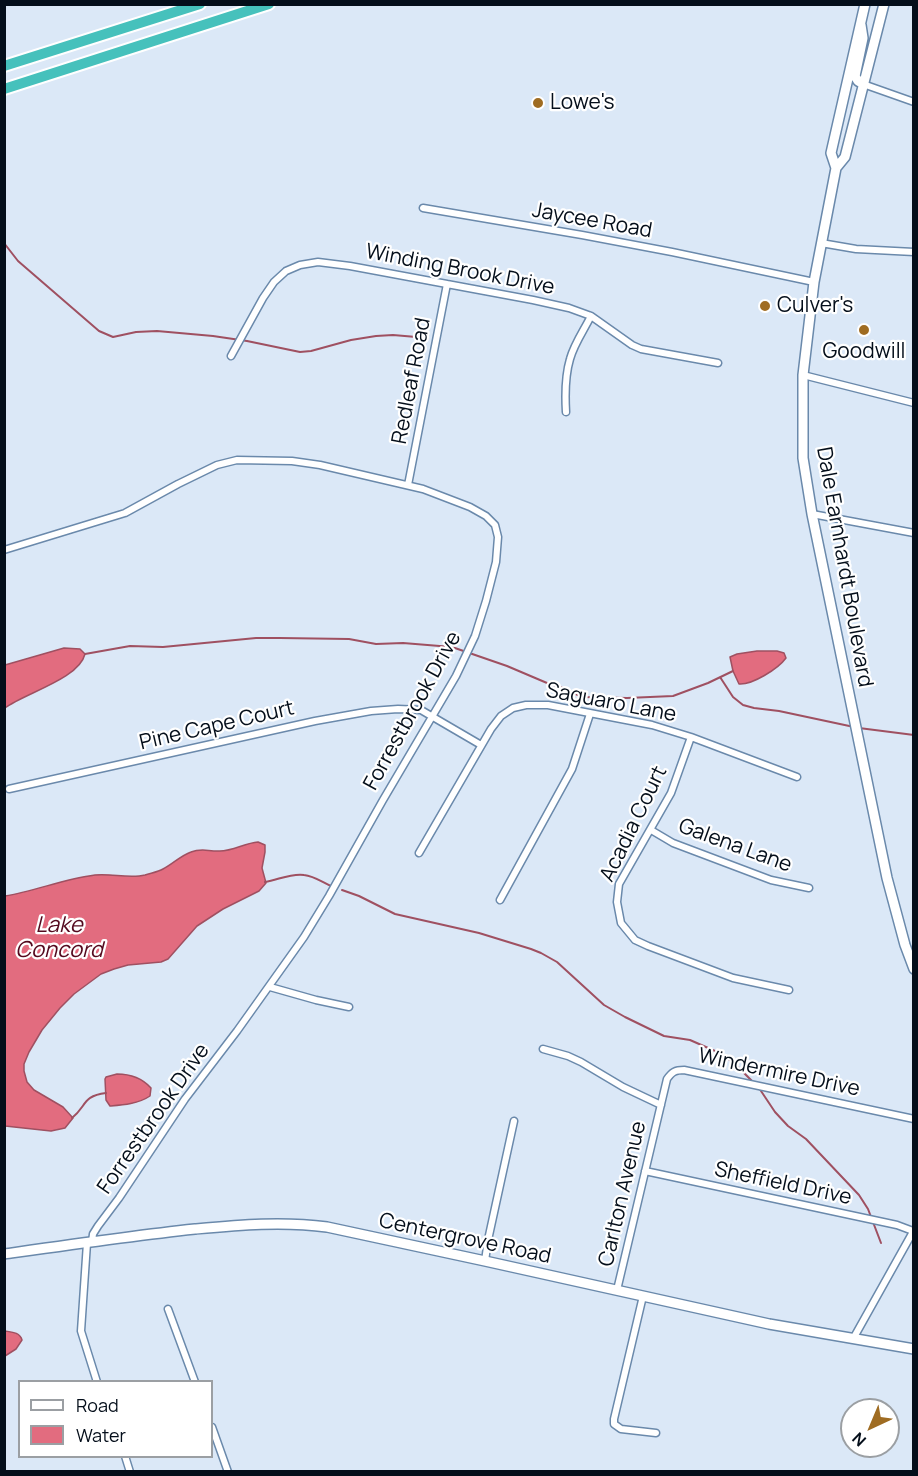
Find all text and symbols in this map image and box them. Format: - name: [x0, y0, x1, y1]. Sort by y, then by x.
- place label: Lowe's: [550, 90, 615, 116]
- marker: Lowe's: [531, 96, 545, 110]
- street label: Jaycee Road: [530, 198, 654, 244]
- street label: Winding Brook Drive: [363, 239, 557, 301]
- place label: Culver's: [777, 293, 853, 319]
- marker: Culver's: [758, 299, 772, 313]
- street label: Redleaf Road: [387, 316, 437, 446]
- marker: Goodwill: [857, 323, 871, 337]
- place label: Goodwill: [823, 339, 905, 365]
- street label: Dale Earnhardt Boulevard: [810, 445, 878, 689]
- street label: Forrestbrook Drive: [359, 627, 467, 795]
- street label: Saguaro Lane: [544, 678, 678, 728]
- street label: Pine Cape Court: [137, 696, 297, 756]
- street label: Acadia Court: [595, 762, 673, 886]
- street label: Galena Lane: [675, 814, 795, 878]
- water label: Lake Concord: [15, 913, 103, 964]
- street label: Forrestbrook Drive: [93, 1039, 215, 1199]
- street label: Windermire Drive: [696, 1044, 862, 1102]
- street label: Carlton Avenue: [594, 1119, 652, 1269]
- street label: Sheffield Drive: [712, 1157, 854, 1211]
- street label: Centergrove Road: [377, 1208, 553, 1270]
- legend: [18, 1380, 213, 1458]
- text: Road: [76, 1393, 119, 1417]
- north arrow: [840, 1398, 900, 1458]
- text: Water: [76, 1423, 126, 1447]
- text: N: [847, 1428, 871, 1451]

